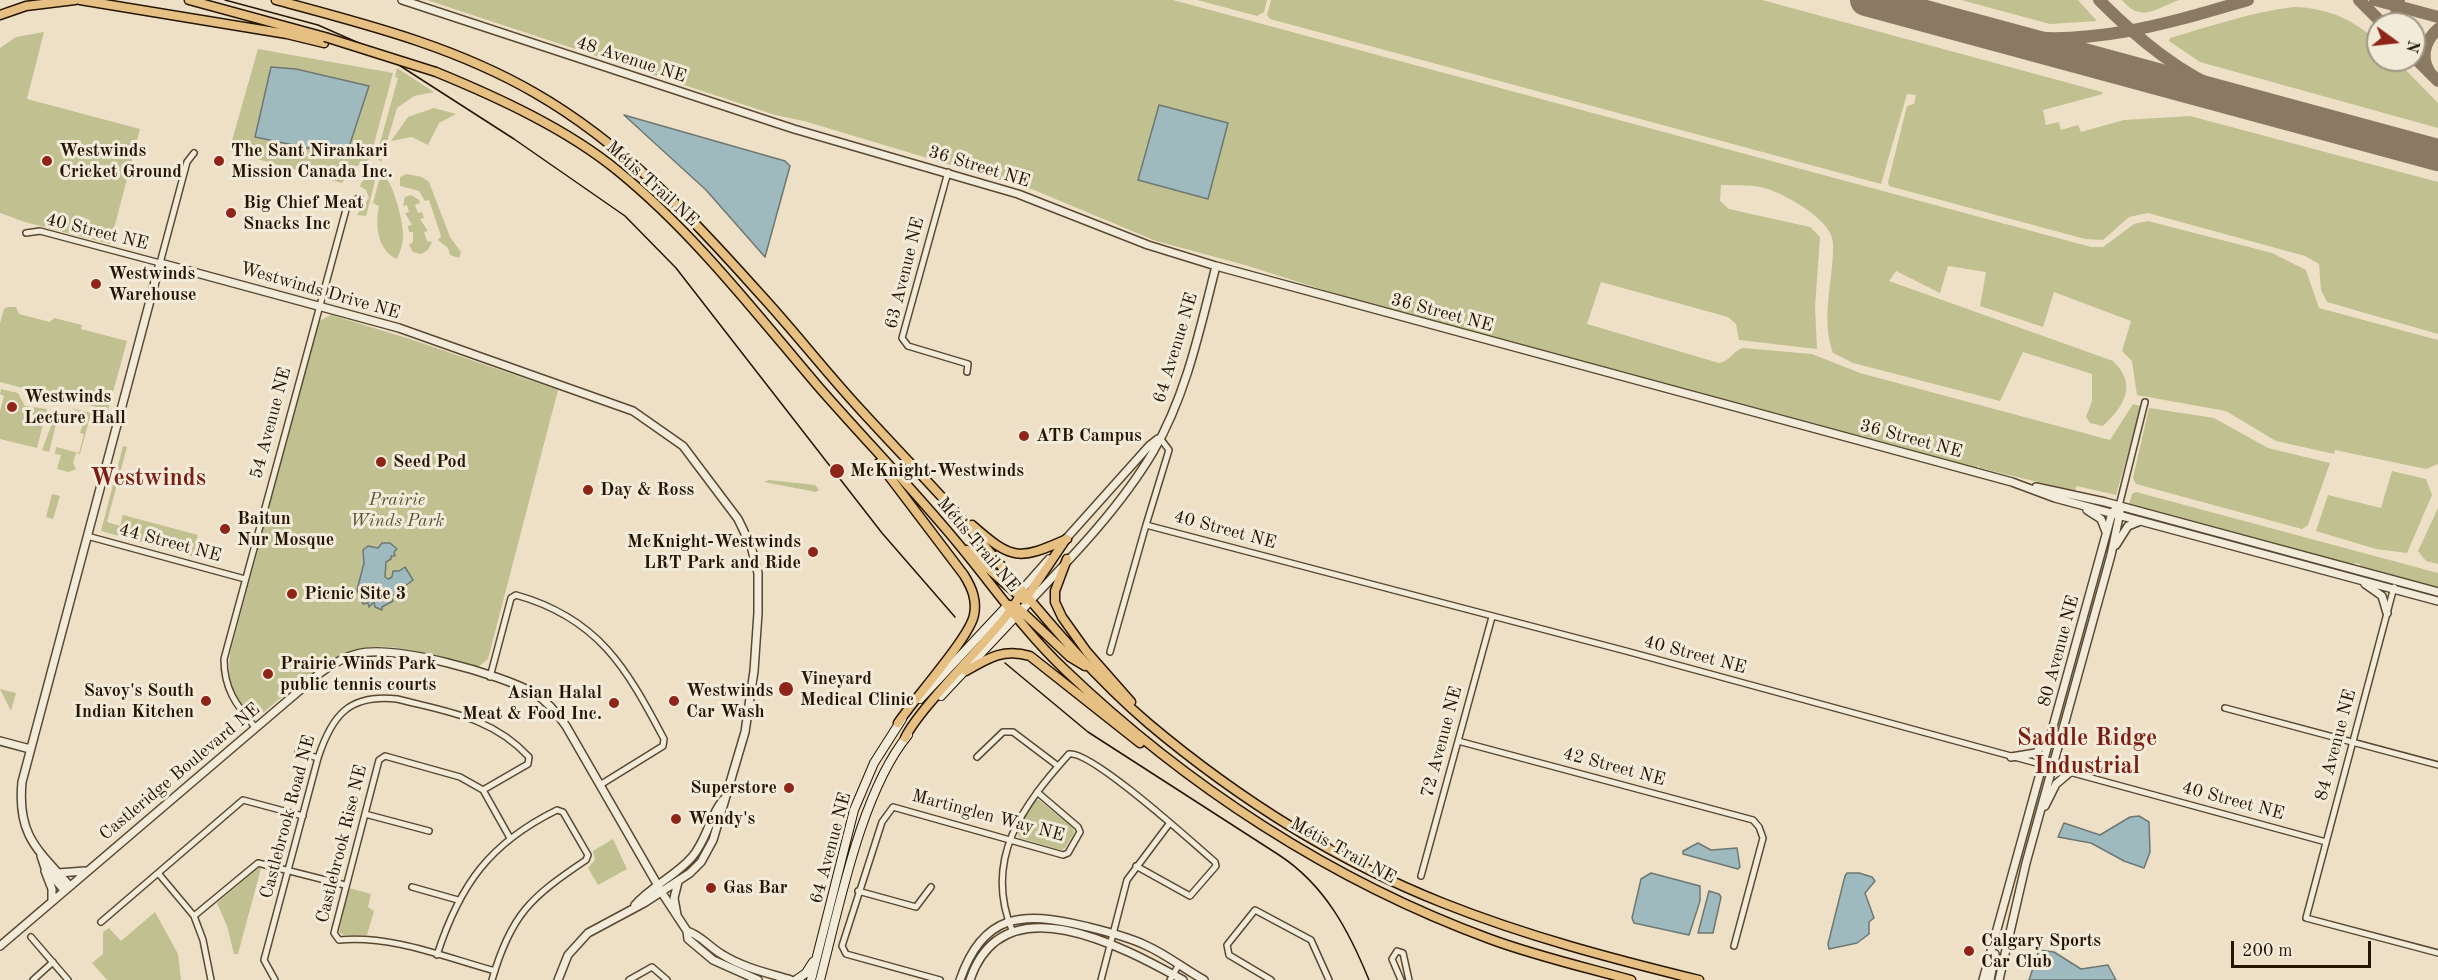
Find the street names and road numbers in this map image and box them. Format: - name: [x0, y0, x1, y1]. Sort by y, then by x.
- street label: 48 Avenue NE: [573, 32, 689, 88]
- street label: Métis Trail NE: [601, 137, 703, 231]
- street label: 36 Street NE: [926, 141, 1032, 193]
- street label: 40 Street NE: [43, 209, 151, 255]
- street label: 63 Avenue NE: [881, 215, 929, 331]
- street label: Westwinds Drive NE: [238, 258, 402, 324]
- street label: 36 Street NE: [1389, 289, 1495, 337]
- street label: 64 Avenue NE: [1149, 290, 1203, 406]
- street label: 54 Avenue NE: [246, 365, 296, 481]
- street label: 36 Street NE: [1858, 415, 1964, 463]
- street label: Métis Trail NE: [932, 493, 1024, 597]
- street label: 40 Street NE: [1172, 506, 1278, 554]
- street label: 44 Street NE: [117, 519, 223, 567]
- street label: 80 Avenue NE: [2034, 593, 2084, 709]
- street label: 40 Street NE: [1642, 631, 1748, 679]
- street label: 72 Avenue NE: [1417, 684, 1467, 800]
- street label: 84 Avenue NE: [2311, 687, 2361, 803]
- street label: Castleridge Boulevard NE: [95, 699, 265, 845]
- street label: Castlebrook Road NE: [256, 733, 320, 901]
- street label: 42 Street NE: [1561, 743, 1667, 791]
- street label: Castlebrook Rise NE: [312, 763, 372, 925]
- street label: 40 Street NE: [2180, 777, 2286, 825]
- street label: Martinglen Way NE: [909, 785, 1067, 847]
- street label: 64 Avenue NE: [806, 790, 856, 906]
- street label: Métis Trail NE: [1286, 813, 1400, 889]

